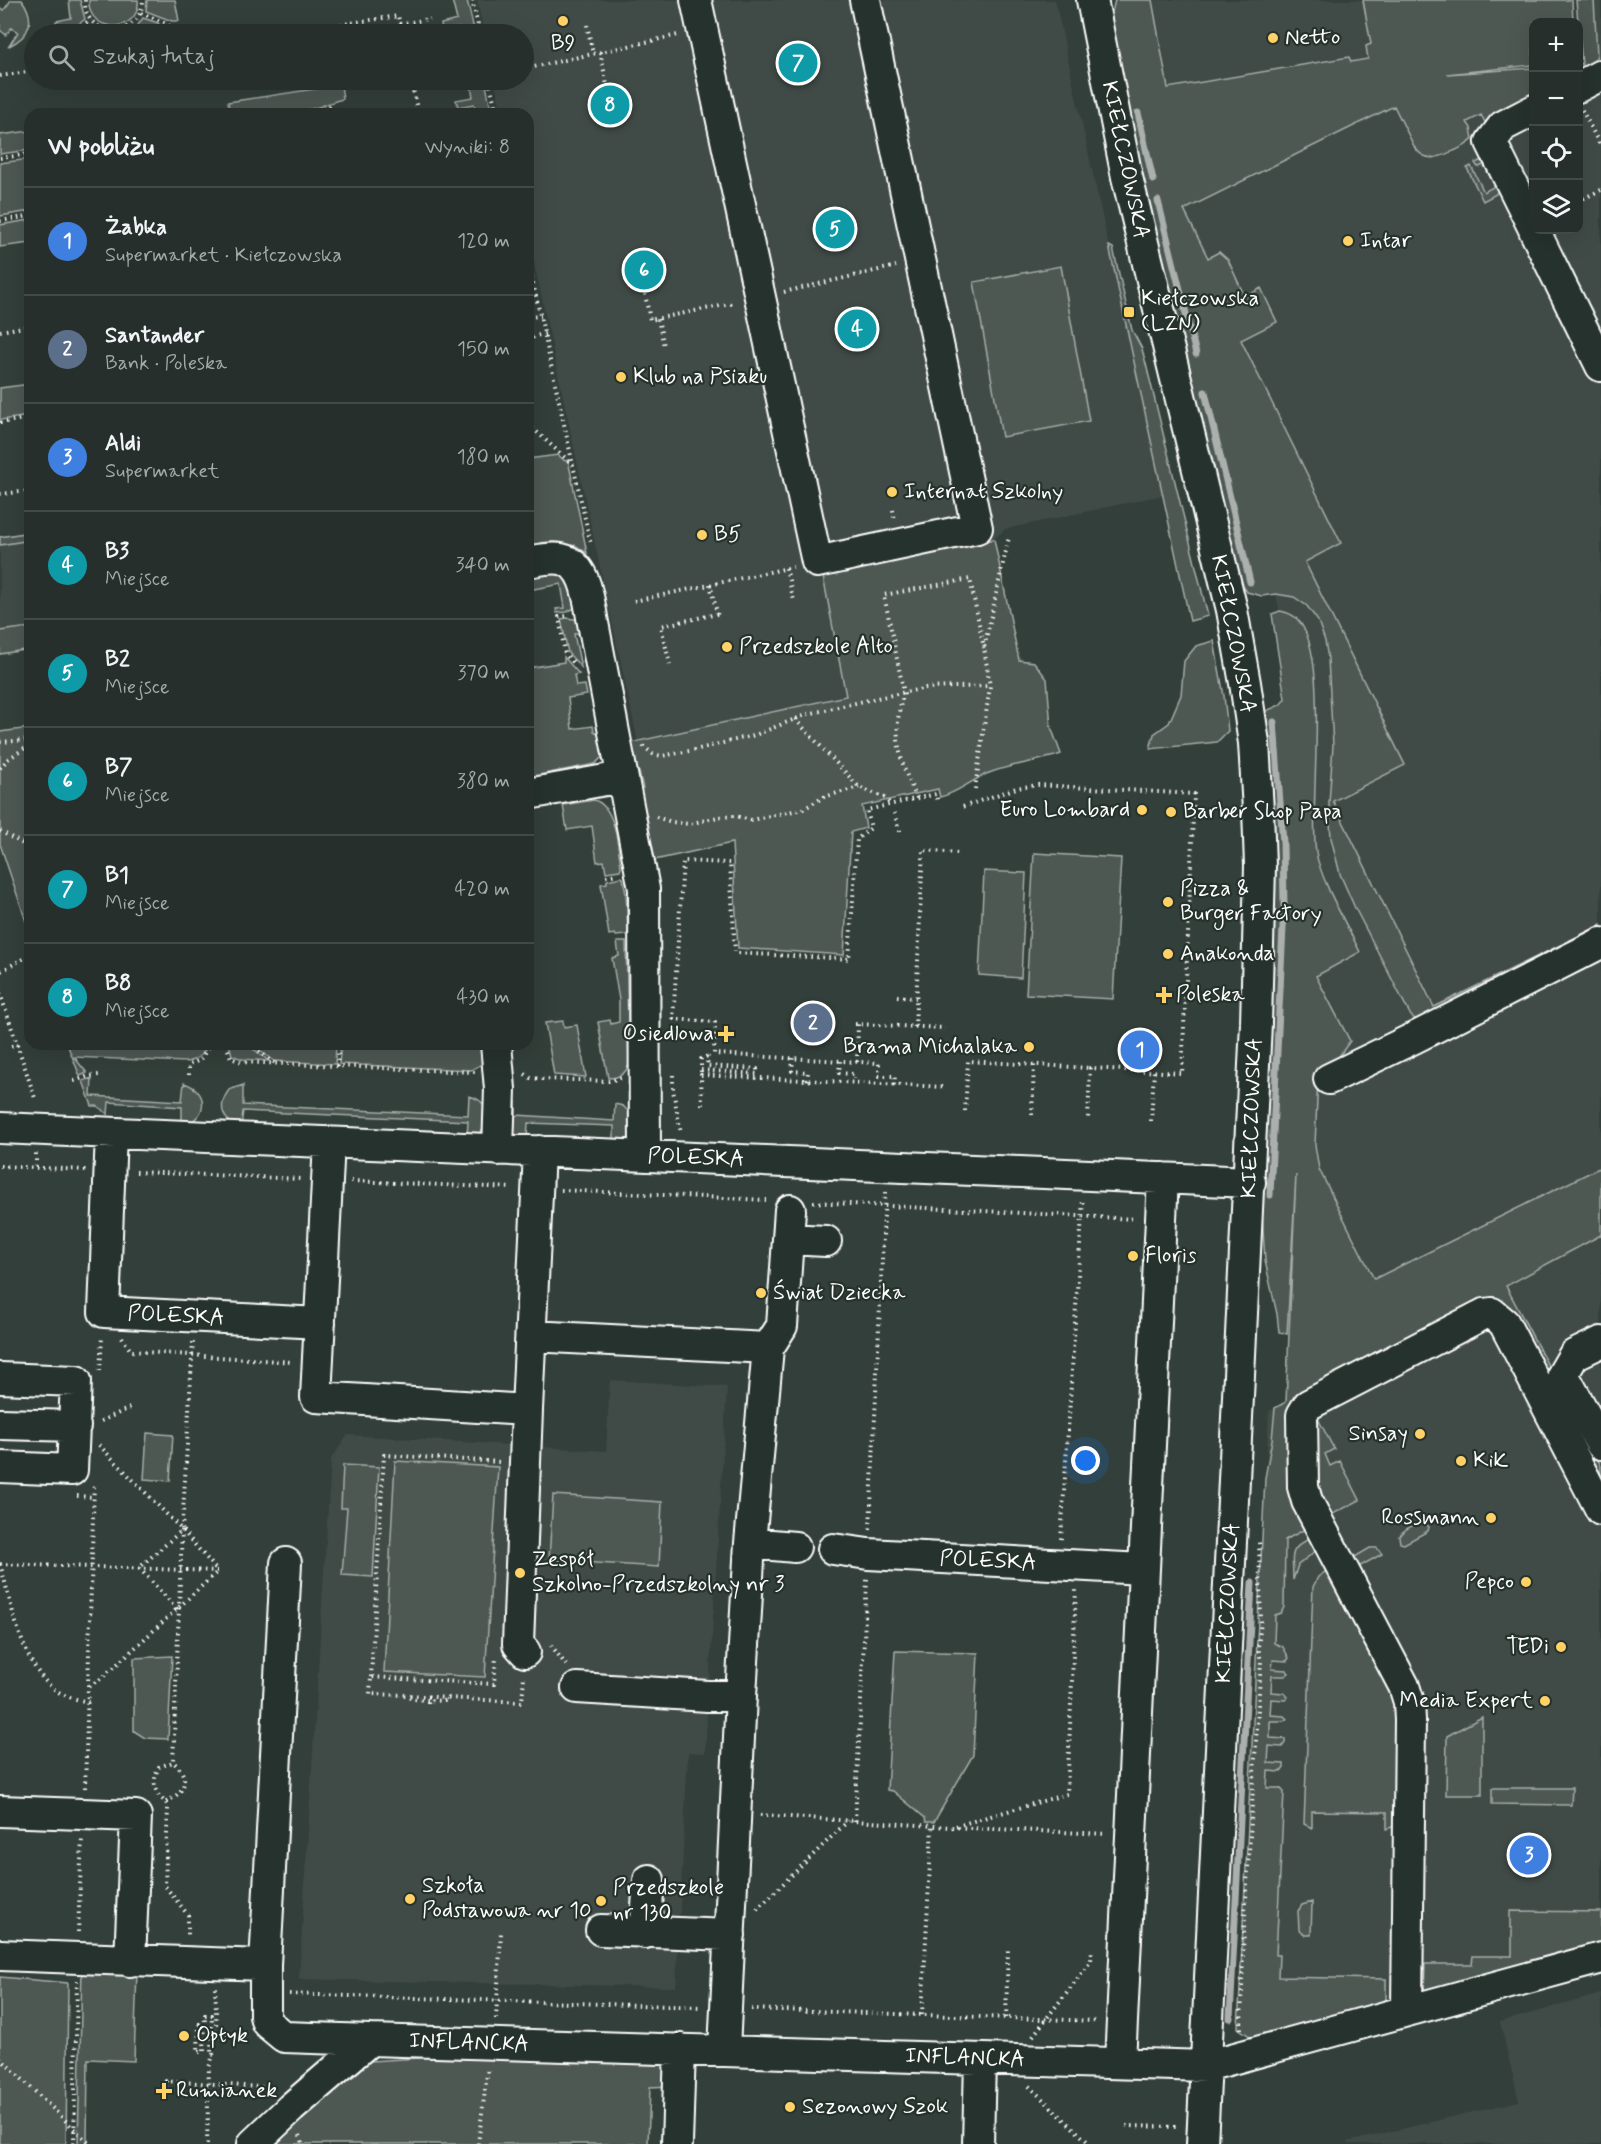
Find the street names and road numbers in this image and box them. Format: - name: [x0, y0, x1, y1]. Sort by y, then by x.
- street label: KIEŁCZOWSKA: [1095, 78, 1155, 242]
- street label: KIEŁCZOWSKA: [1204, 552, 1262, 716]
- street label: KIEŁCZOWSKA: [1235, 1037, 1269, 1199]
- street label: POLESKA: [647, 1142, 745, 1174]
- street label: POLESKA: [127, 1299, 225, 1333]
- street label: KIEŁCZOWSKA: [1210, 1522, 1246, 1684]
- street label: POLESKA: [939, 1544, 1037, 1578]
- street label: INFLANCKA: [408, 2027, 530, 2059]
- street label: INFLANCKA: [904, 2042, 1026, 2074]

